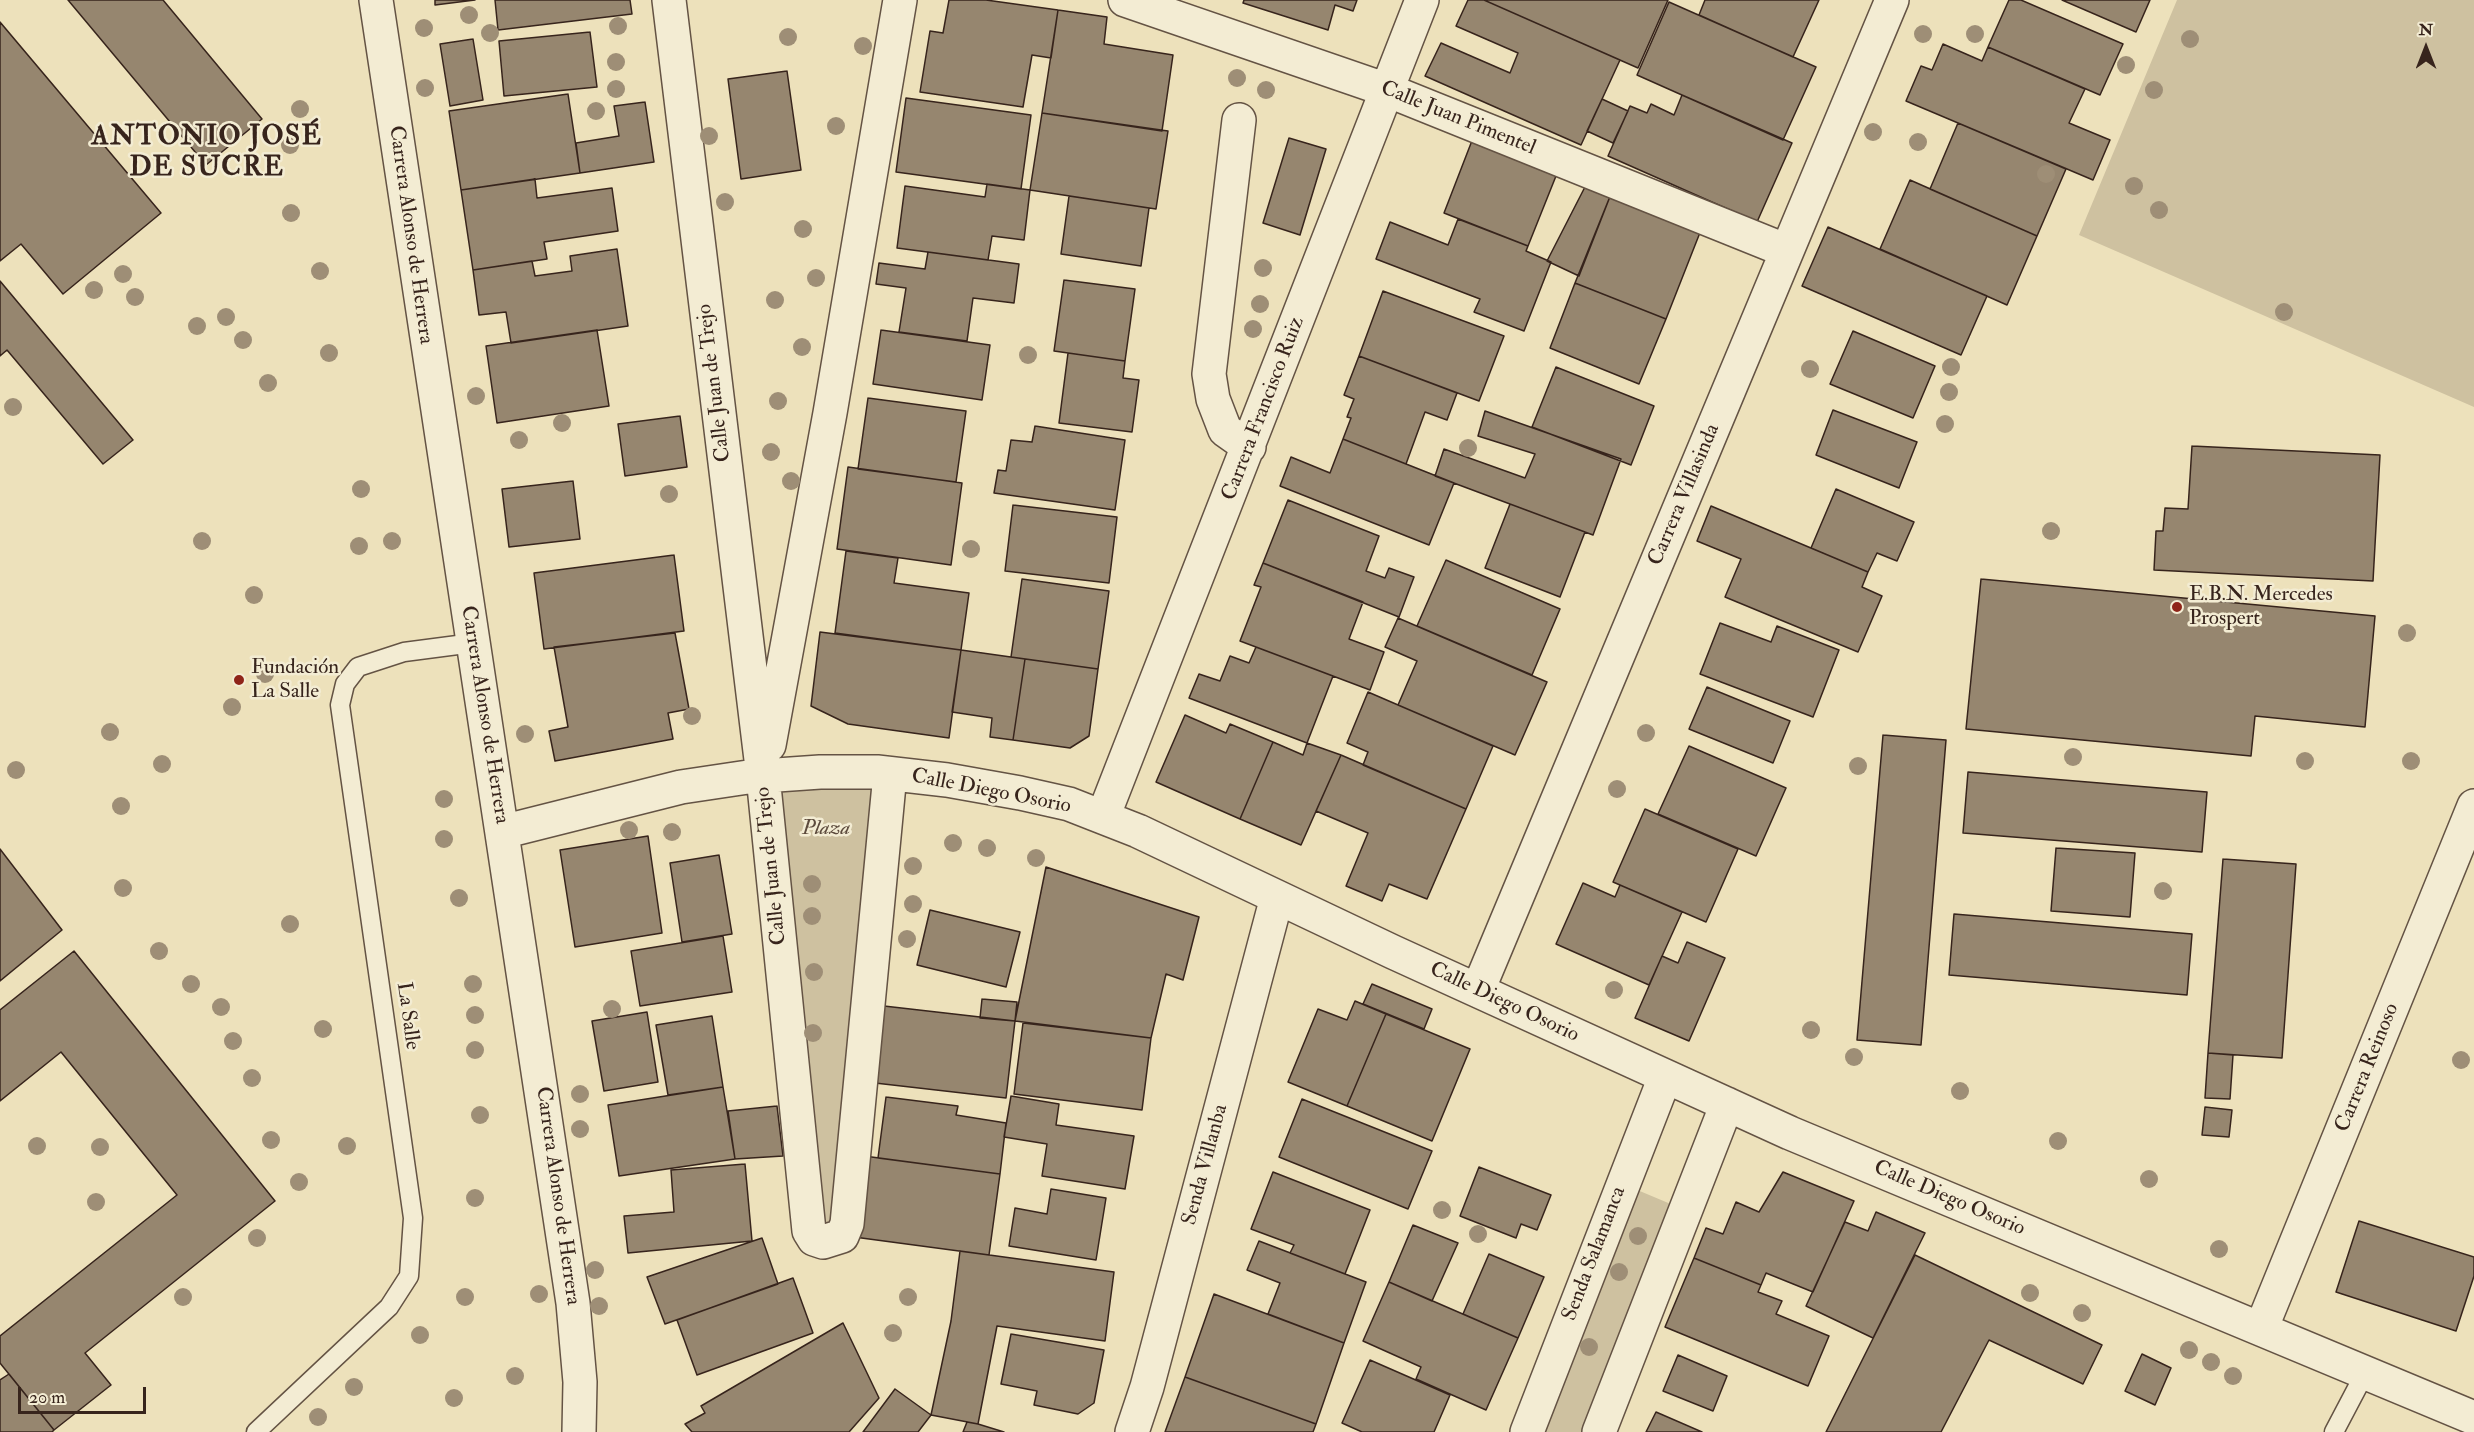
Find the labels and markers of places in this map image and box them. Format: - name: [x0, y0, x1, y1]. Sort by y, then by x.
- place label: E.B.N. Mercedes Prospert: [2189, 582, 2333, 632]
- marker: E.B.N. Mercedes Prospert: [2170, 600, 2184, 614]
- place label: Fundación La Salle: [251, 655, 339, 705]
- marker: Fundación La Salle: [232, 673, 246, 687]

